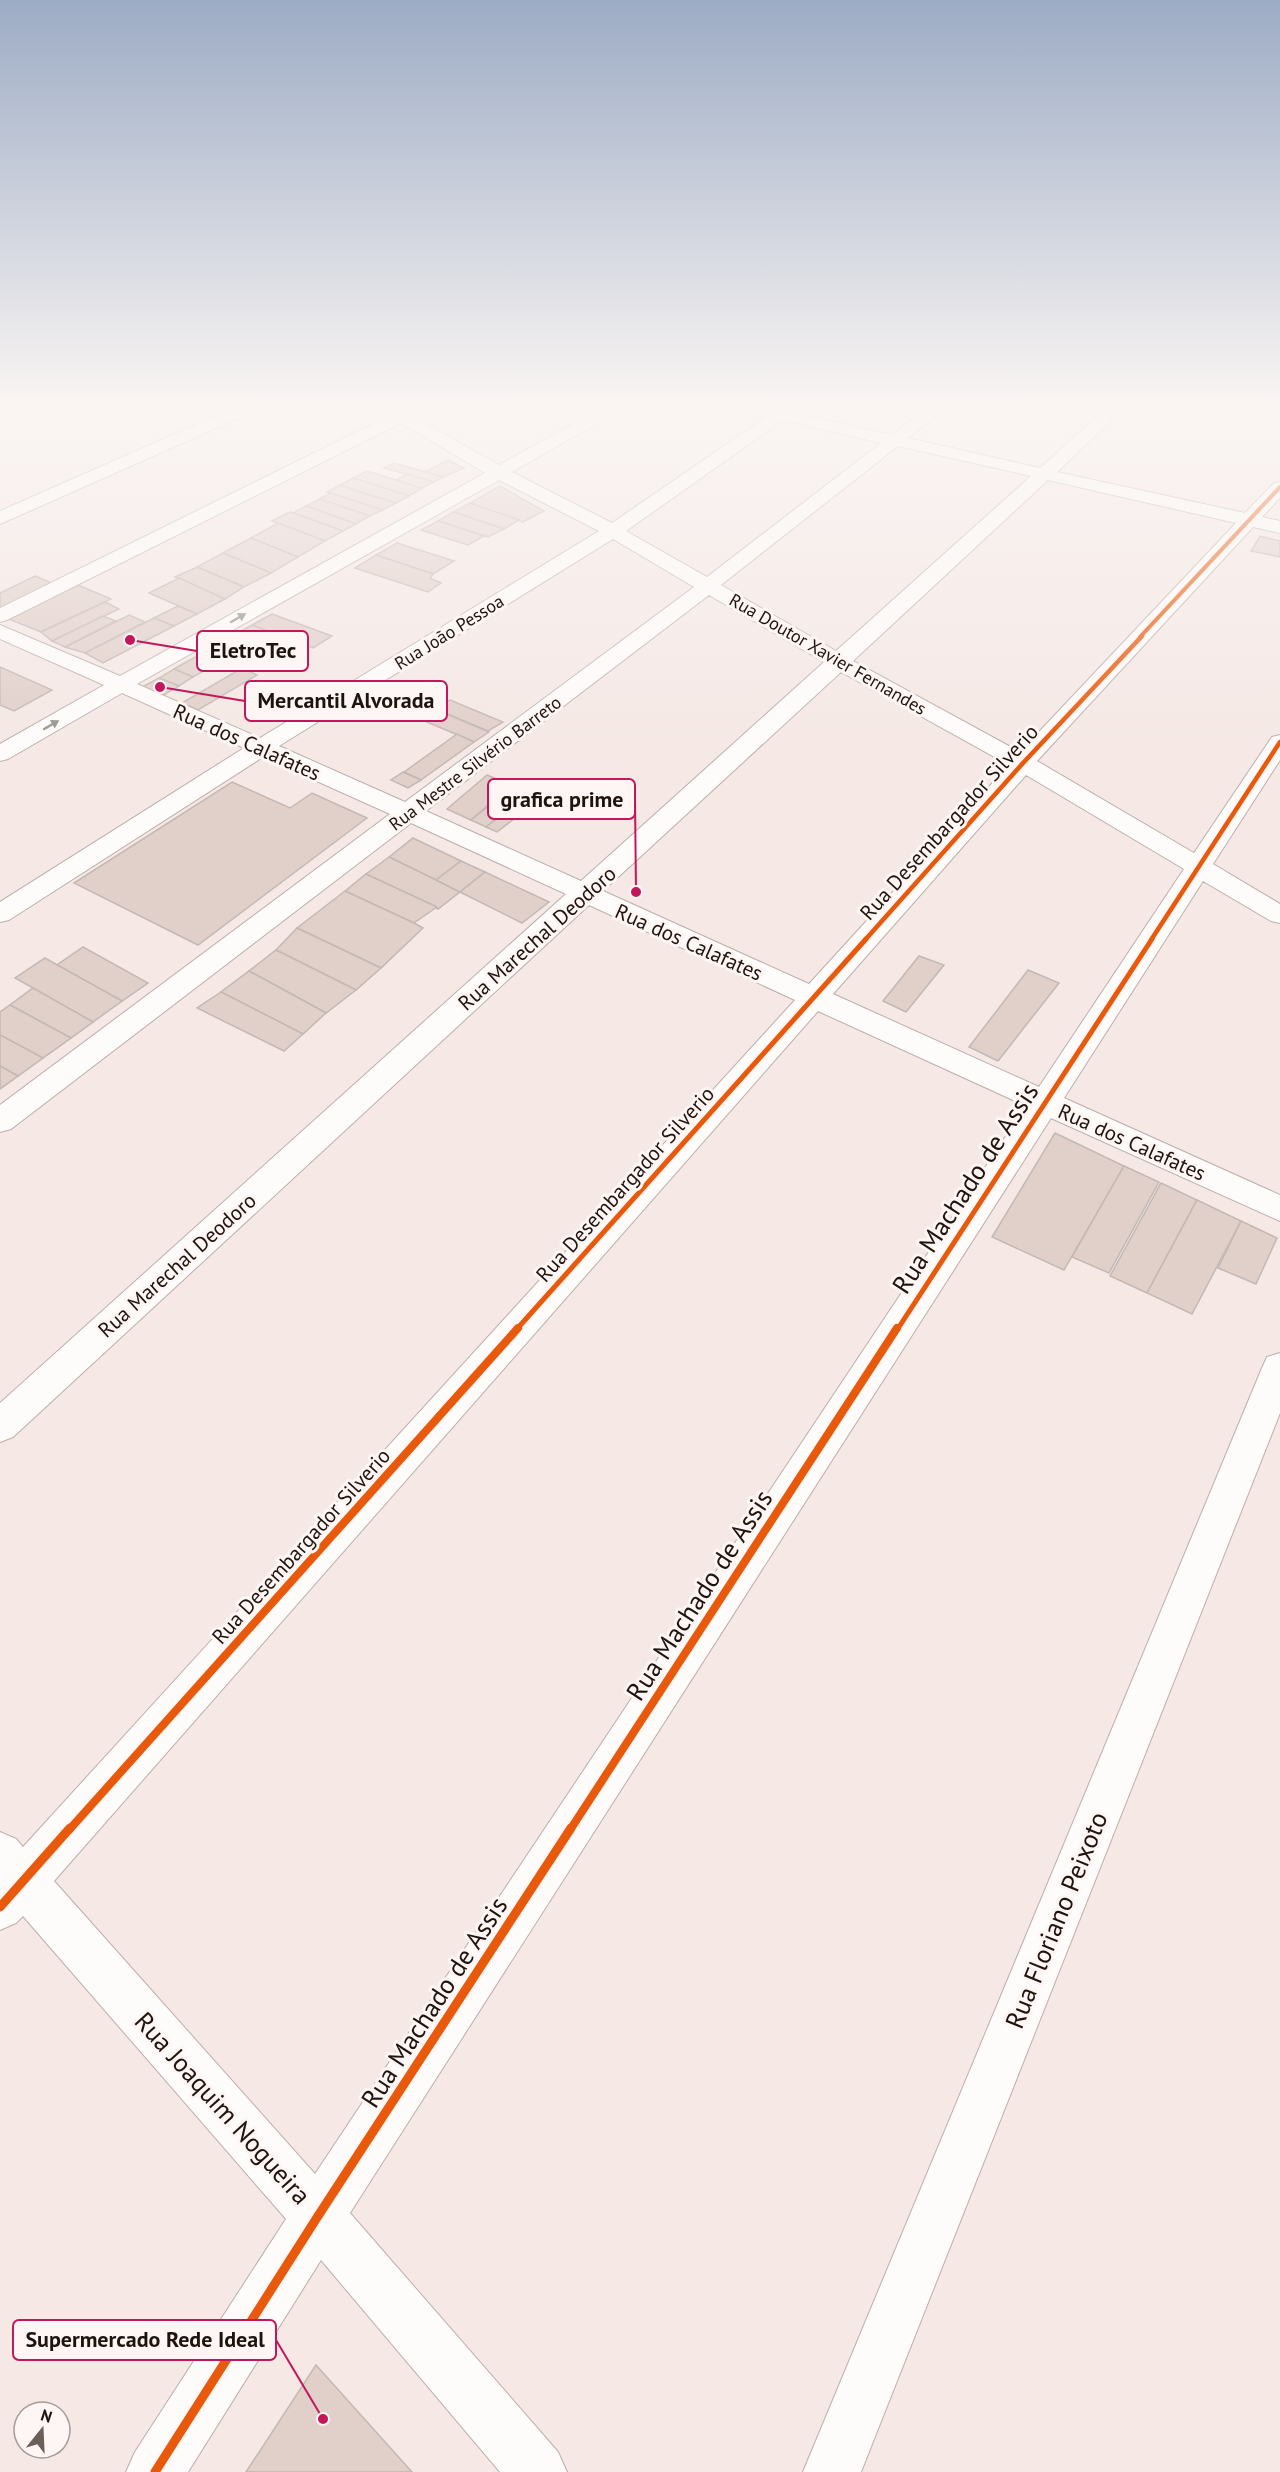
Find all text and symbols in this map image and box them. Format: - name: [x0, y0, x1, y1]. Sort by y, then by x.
- street label: Rua Doutor Xavier Fernandes: [725, 588, 931, 720]
- street label: Rua João Pessoa: [390, 589, 508, 675]
- one-way arrow: [230, 612, 246, 623]
- callout: EletroTec: [197, 631, 308, 671]
- text: EletroTec: [210, 636, 297, 664]
- callout: Mercantil Alvorada: [245, 681, 447, 721]
- text: Mercantil Alvorada: [257, 686, 435, 714]
- street label: Rua Mestre Silvério Barreto: [384, 691, 566, 835]
- street label: Rua dos Calafates: [169, 697, 325, 787]
- street label: Rua Desembargador Silverio: [854, 719, 1044, 925]
- one-way arrow: [43, 720, 59, 731]
- callout: grafica prime: [488, 779, 635, 819]
- text: grafica prime: [500, 785, 624, 813]
- street label: Rua Marechal Deodoro: [452, 860, 622, 1016]
- street label: Rua dos Calafates: [611, 897, 767, 987]
- street label: Rua Machado de Assis: [885, 1076, 1045, 1300]
- street label: Rua Desembargador Silverio: [530, 1081, 720, 1287]
- street label: Rua dos Calafates: [1054, 1097, 1210, 1187]
- street label: Rua Marechal Deodoro: [92, 1187, 262, 1343]
- street label: Rua Desembargador Silverio: [206, 1443, 396, 1649]
- street label: Rua Machado de Assis: [619, 1483, 779, 1707]
- street label: Rua Floriano Peixoto: [997, 1807, 1115, 2033]
- street label: Rua Machado de Assis: [354, 1890, 514, 2114]
- street label: Rua Joaquim Nogueira: [128, 2005, 318, 2211]
- callout: Supermercado Rede Ideal: [13, 2320, 276, 2360]
- text: Supermercado Rede Ideal: [25, 2325, 265, 2353]
- north arrow: [12, 2400, 72, 2460]
- text: N: [39, 2405, 55, 2427]

